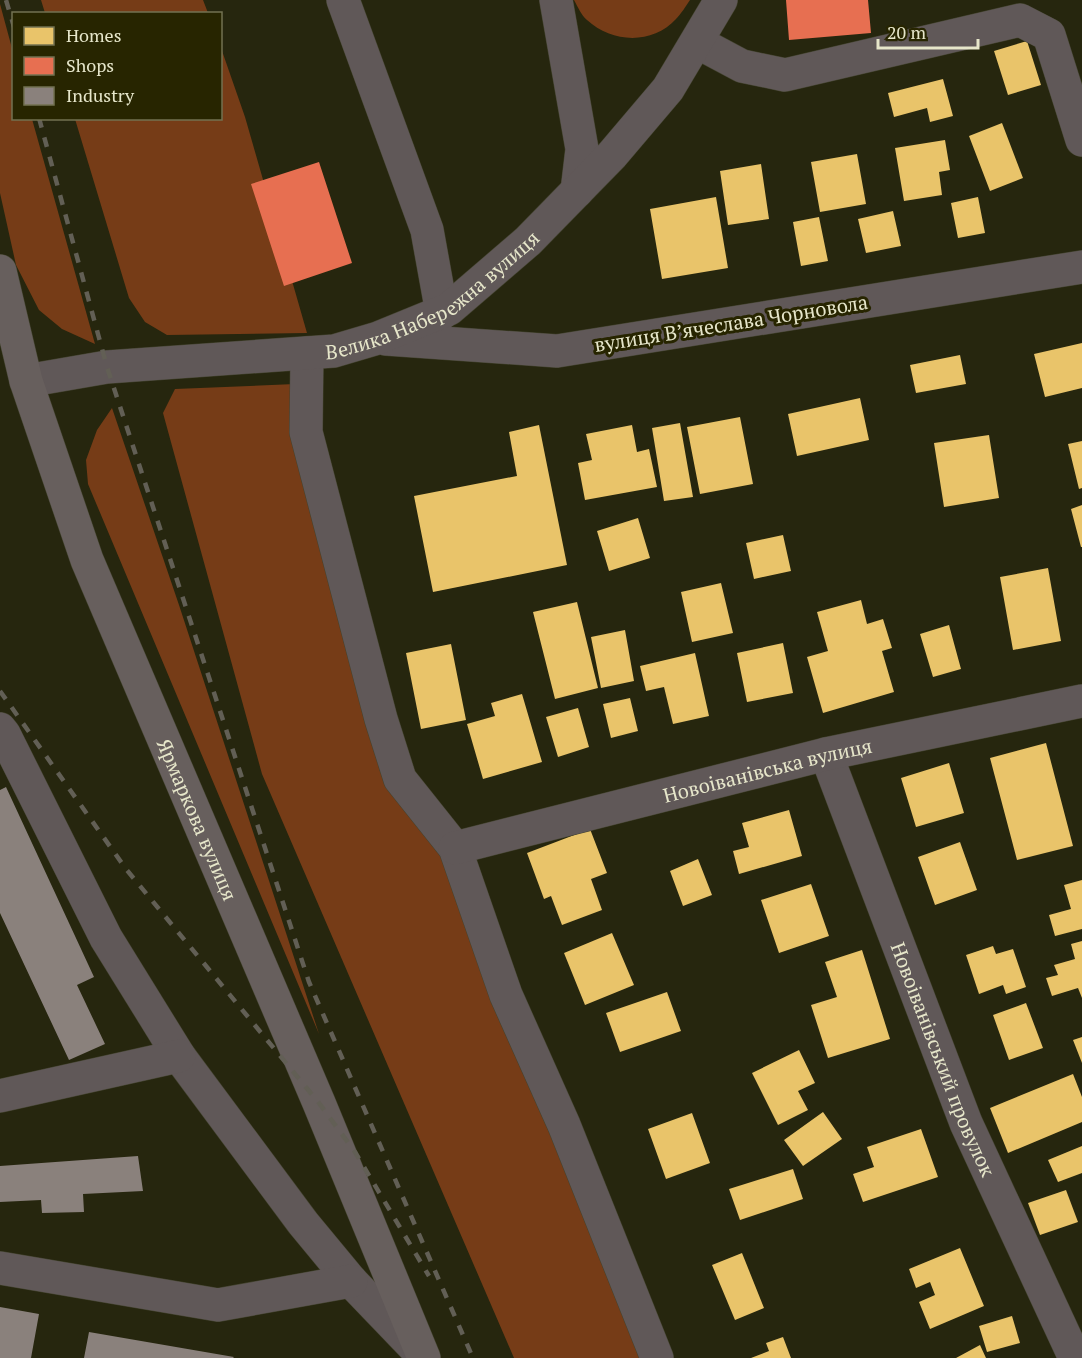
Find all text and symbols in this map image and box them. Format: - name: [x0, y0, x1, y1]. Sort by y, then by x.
- legend: [12, 12, 222, 120]
- scale bar: [878, 12, 978, 50]
- text: 20 m: [887, 20, 927, 44]
- text: Homes: [66, 23, 121, 47]
- text: Shops: [66, 53, 114, 77]
- text: Industry: [66, 83, 135, 107]
- street label: Велика Набережна вулиця: [325, 224, 545, 365]
- street label: вулиця Вʼячеслава Чорновола: [592, 288, 870, 358]
- street label: Новоіванівська вулиця: [660, 731, 874, 808]
- street label: Ярмаркова вулиця: [151, 734, 244, 904]
- street label: Новоіванівський провулок: [885, 938, 1002, 1181]

